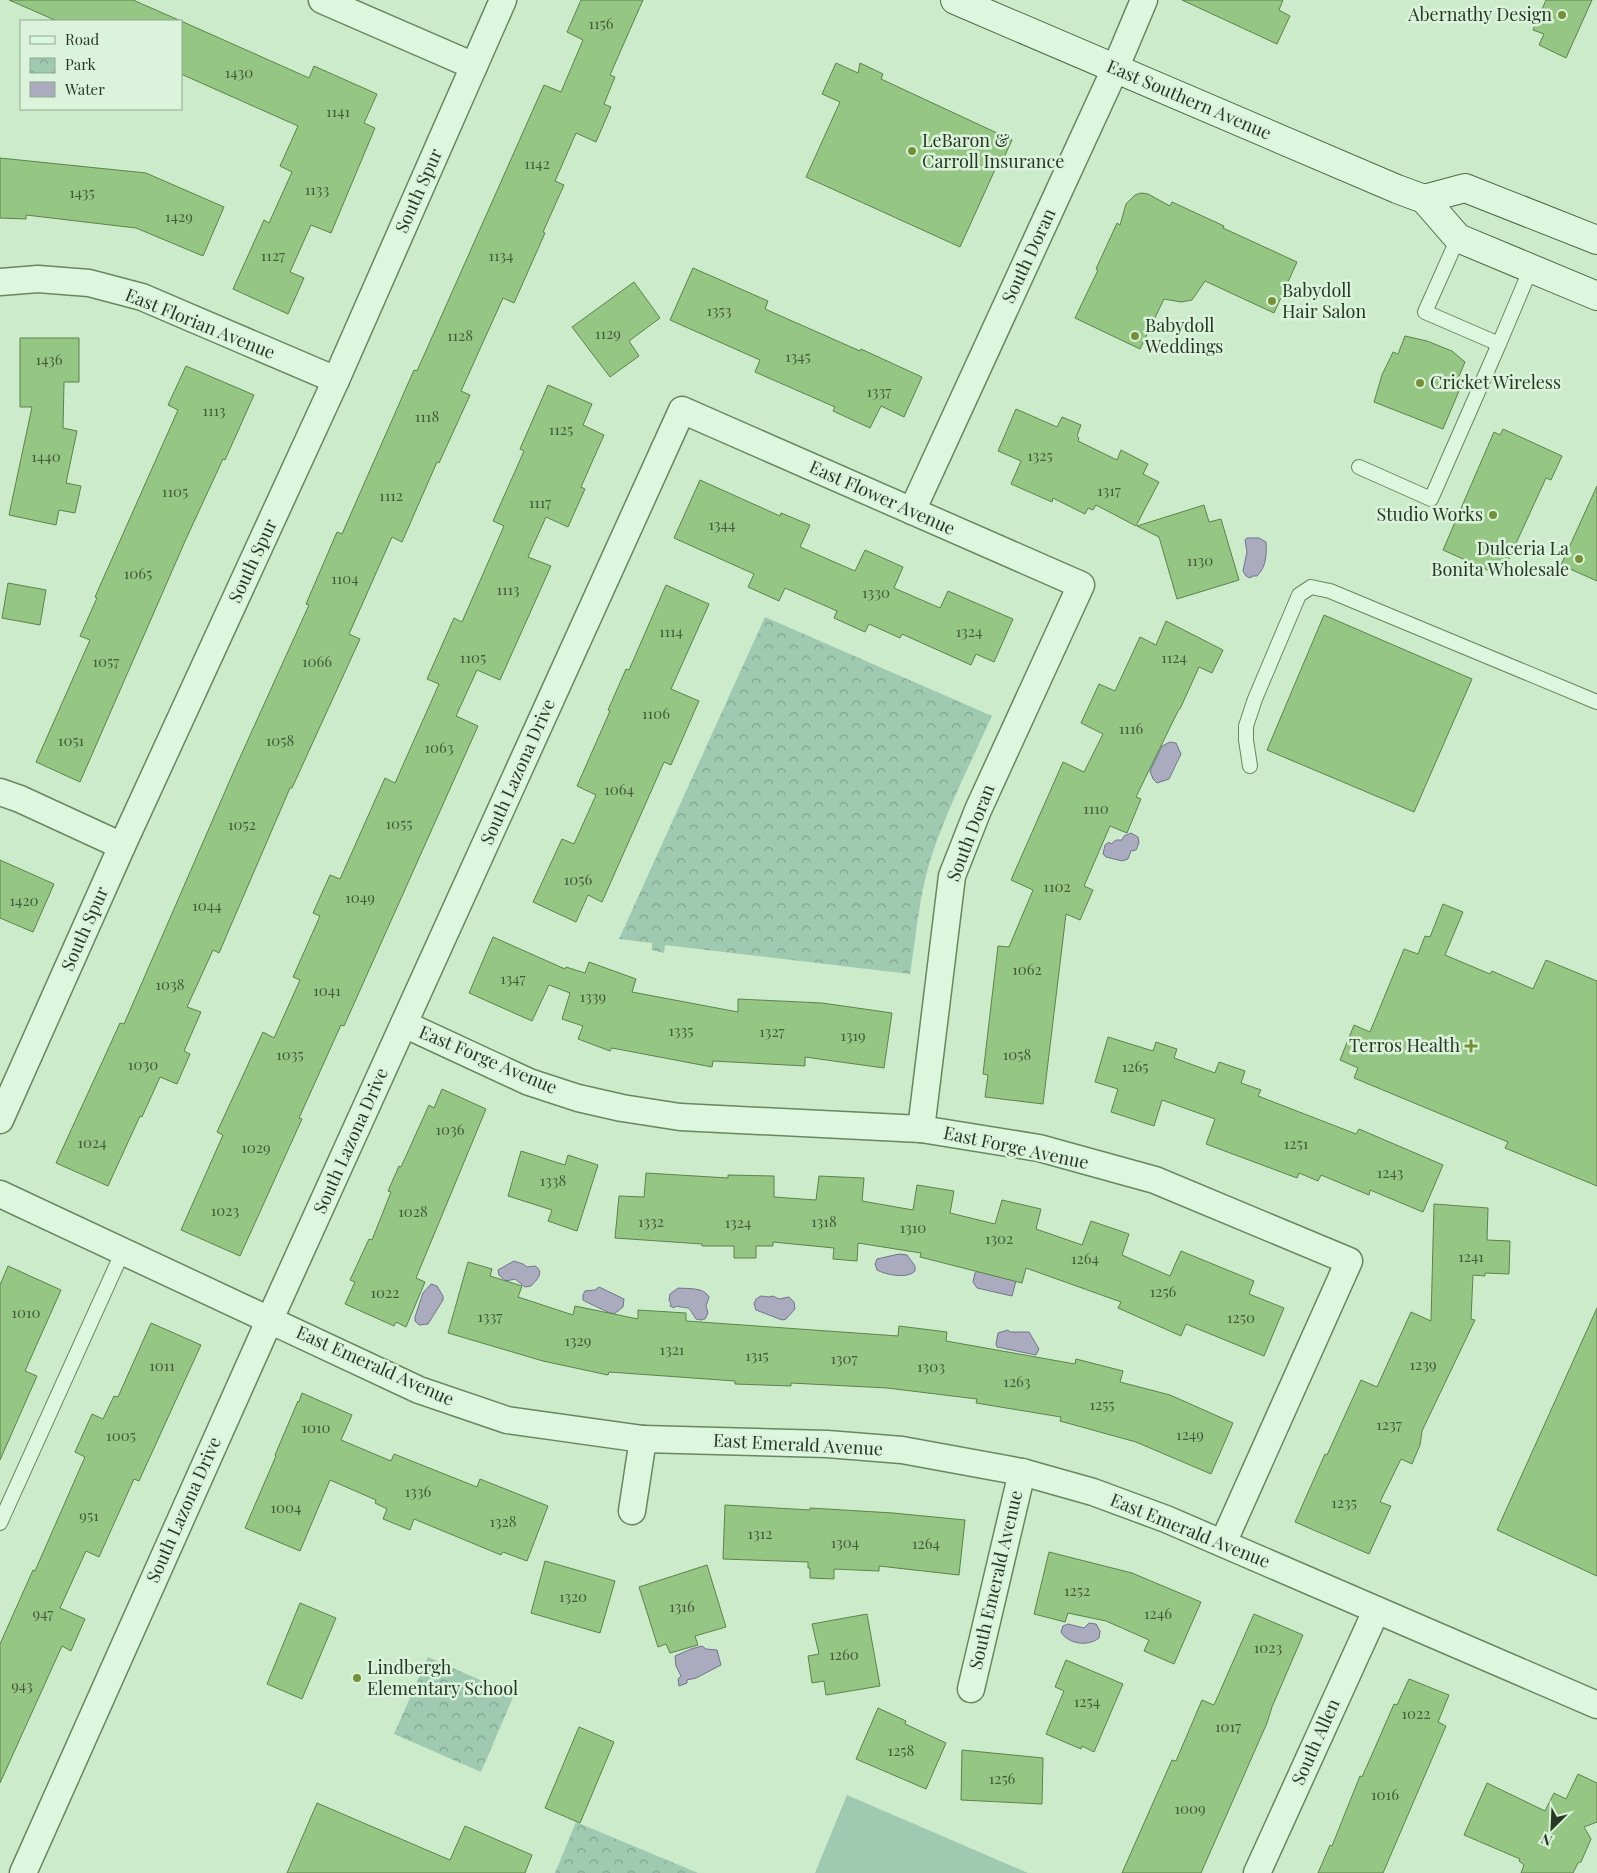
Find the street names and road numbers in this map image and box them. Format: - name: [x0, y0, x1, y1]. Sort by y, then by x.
- street label: East Southern Avenue: [1103, 54, 1275, 145]
- street label: South Spur: [389, 145, 447, 237]
- street label: South Doran: [996, 204, 1061, 307]
- street label: East Florian Avenue: [122, 282, 279, 364]
- street label: East Flower Avenue: [806, 454, 959, 540]
- street label: South Spur: [222, 515, 282, 606]
- street label: South Lazona Drive: [474, 695, 560, 848]
- street label: South Doran: [941, 780, 1000, 885]
- street label: South Spur: [55, 883, 113, 975]
- street label: East Forge Avenue: [416, 1019, 561, 1099]
- street label: South Lazona Drive: [307, 1064, 393, 1217]
- street label: East Forge Avenue: [941, 1120, 1091, 1174]
- street label: East Emerald Avenue: [293, 1320, 458, 1411]
- street label: East Emerald Avenue: [712, 1428, 884, 1460]
- street label: South Lazona Drive: [140, 1433, 226, 1586]
- street label: East Emerald Avenue: [1107, 1487, 1274, 1573]
- street label: South Emerald Avenue: [963, 1488, 1027, 1672]
- street label: South Allen: [1285, 1694, 1345, 1789]

